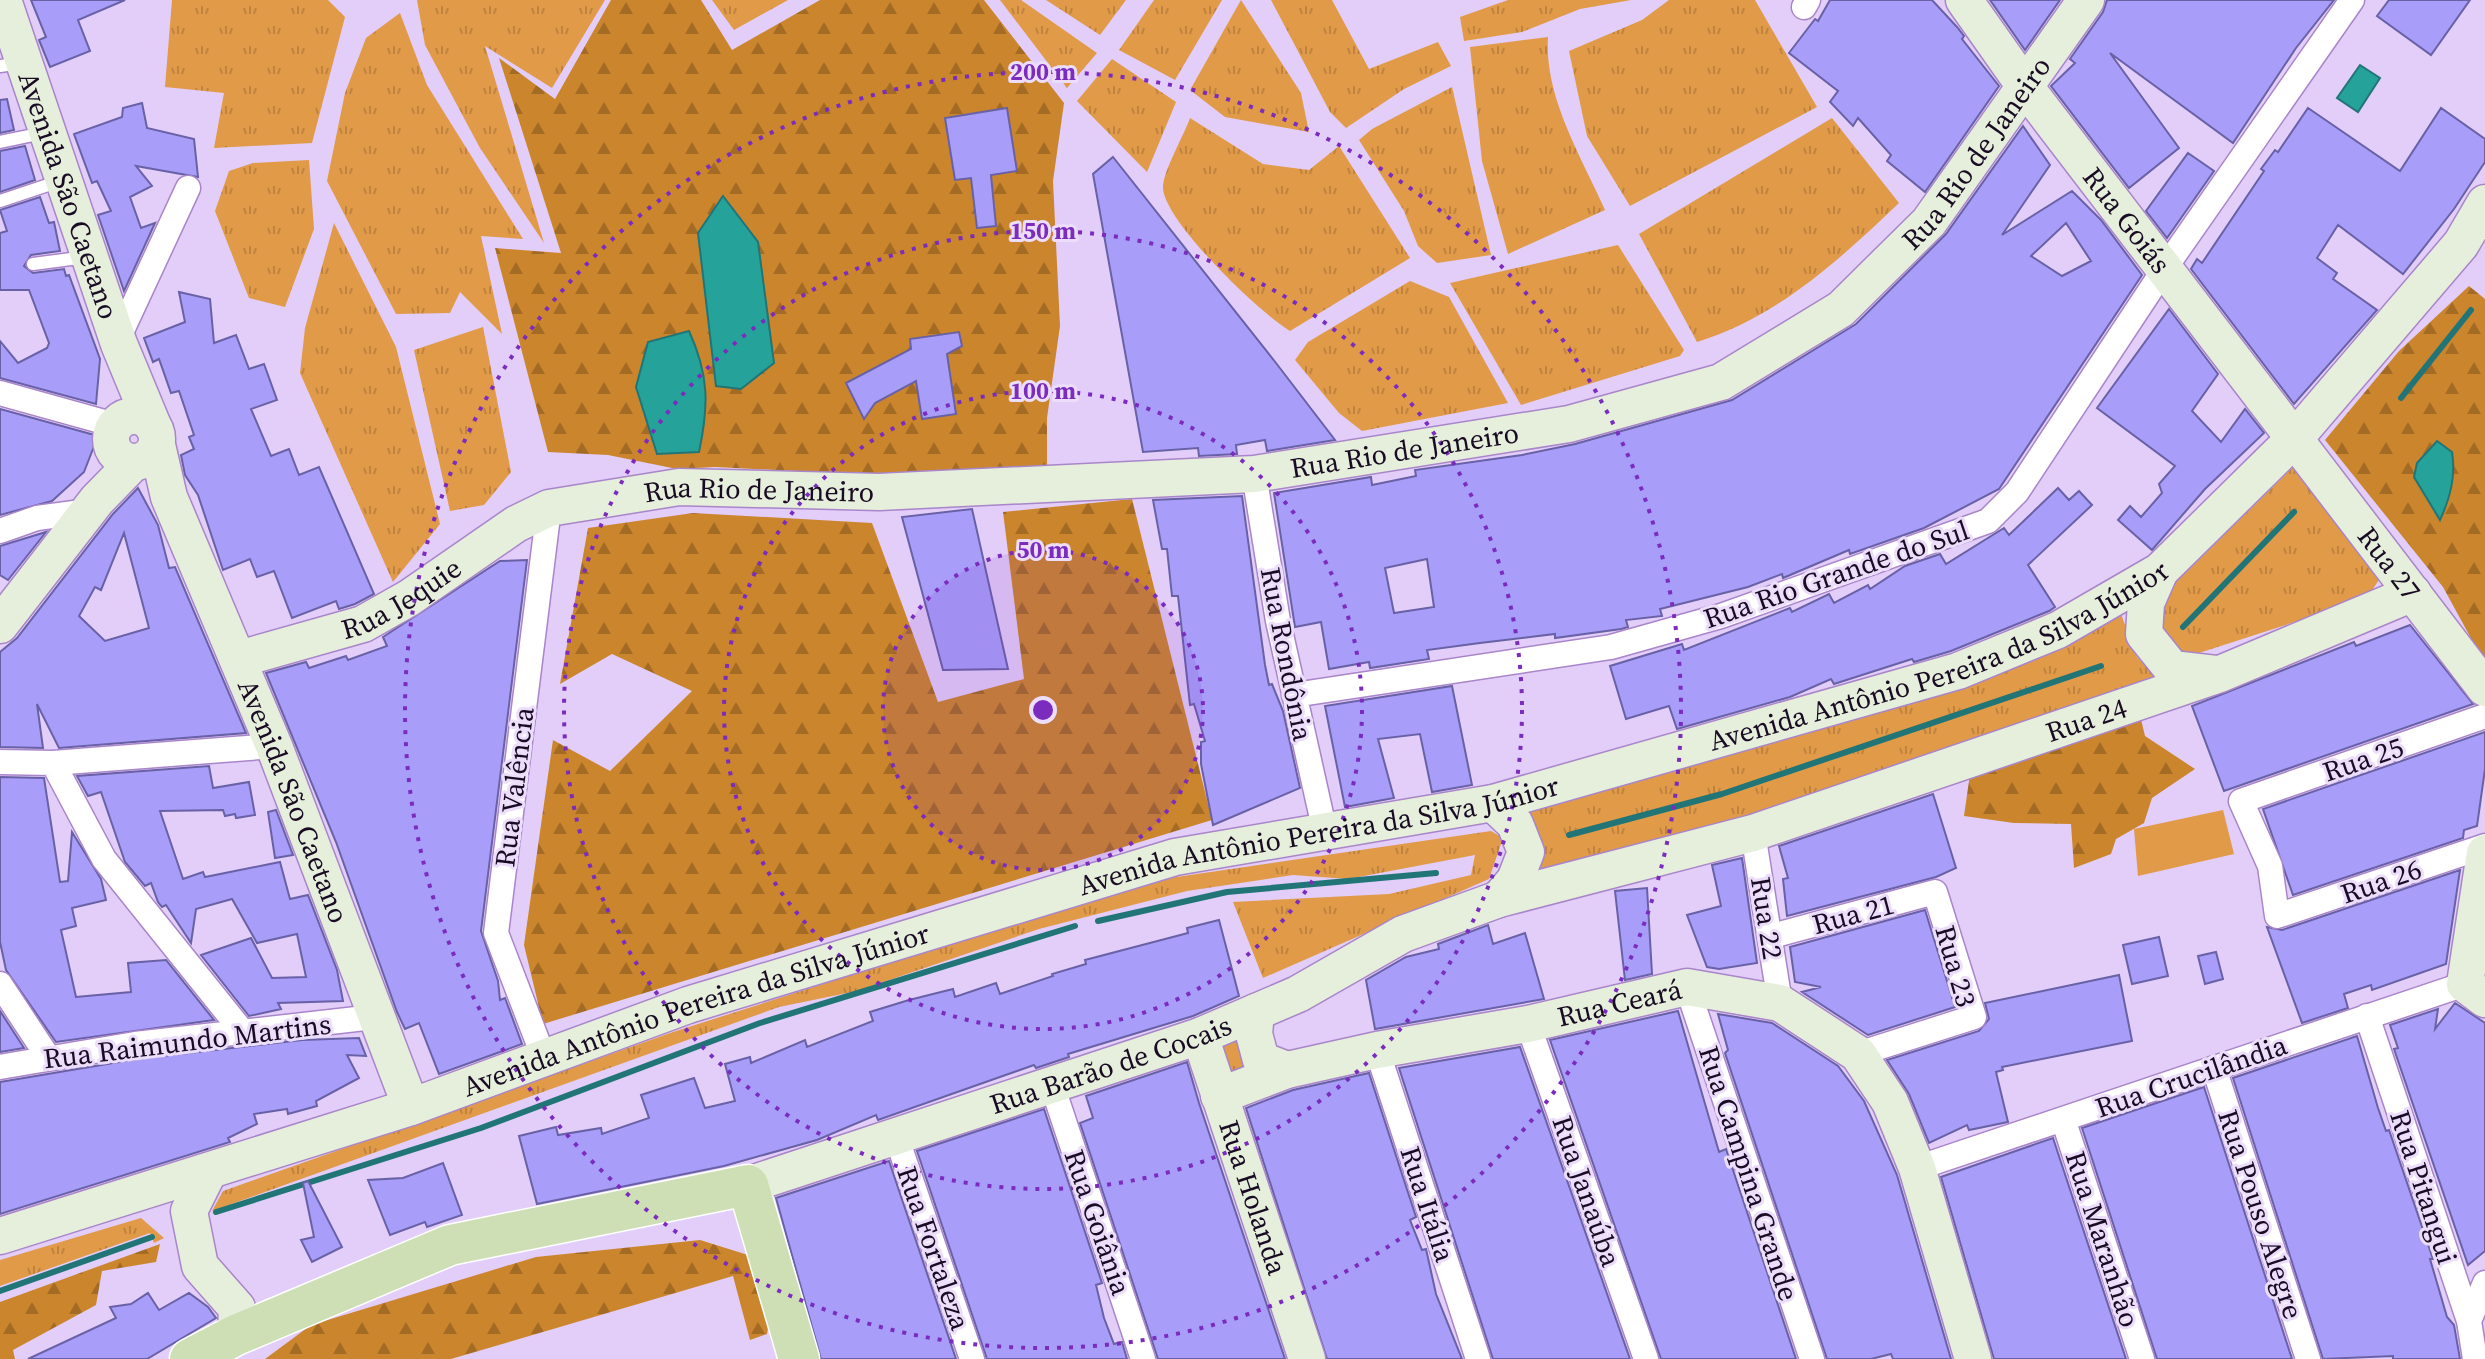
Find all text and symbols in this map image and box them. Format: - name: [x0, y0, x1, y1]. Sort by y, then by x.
- street label: Rua Rio de Janeiro: [1893, 49, 2059, 258]
- text: 200 m: [1010, 55, 1076, 88]
- street label: Avenida São Caetano: [9, 66, 128, 324]
- street label: Rua Goiás: [2074, 159, 2180, 281]
- text: 150 m: [1010, 214, 1076, 247]
- text: 100 m: [1010, 374, 1076, 407]
- street label: Rua Rio de Janeiro: [1288, 413, 1521, 487]
- street label: Rua Rio de Janeiro: [641, 468, 875, 511]
- street label: Rua Rio Grande do Sul: [1698, 511, 1974, 637]
- street label: Rua 27: [2349, 519, 2430, 608]
- text: 50 m: [1017, 533, 1070, 566]
- street label: Rua Jequie: [337, 549, 469, 648]
- street label: Avenida Antônio Pereira da Silva Júnior: [1704, 553, 2178, 760]
- street label: Rua Rondônia: [1252, 564, 1323, 745]
- street label: Avenida São Caetano: [229, 673, 358, 928]
- street label: Rua 24: [2041, 688, 2132, 751]
- centre of rings: [1029, 696, 1057, 724]
- street label: Rua Valência: [485, 704, 543, 869]
- street label: Rua 25: [2318, 728, 2408, 790]
- street label: Avenida Antônio Pereira da Silva Júnior: [1074, 766, 1564, 904]
- street label: Rua 26: [2336, 850, 2426, 912]
- street label: Rua 22: [1742, 874, 1792, 962]
- street label: Rua 21: [1808, 885, 1898, 943]
- street label: Avenida Antônio Pereira da Silva Júnior: [457, 914, 934, 1106]
- street label: Rua 23: [1926, 921, 1986, 1011]
- street label: Rua Ceará: [1553, 970, 1686, 1036]
- street label: Rua Raimundo Martins: [41, 1004, 333, 1078]
- street label: Rua Barão de Cocais: [985, 1006, 1237, 1123]
- street label: Rua Crucilândia: [2090, 1025, 2293, 1127]
- street label: Rua Campina Grande: [1690, 1041, 1808, 1305]
- street label: Rua Pouso Alegre: [2209, 1104, 2313, 1324]
- street label: Rua Pitangui: [2381, 1105, 2467, 1269]
- street label: Rua Janaúba: [1544, 1111, 1631, 1272]
- street label: Rua Holanda: [1210, 1115, 1297, 1280]
- street label: Rua Itália: [1391, 1141, 1465, 1267]
- street label: Rua Goiânia: [1055, 1144, 1141, 1301]
- street label: Rua Maranhão: [2057, 1146, 2149, 1332]
- street label: Rua Fortaleza: [888, 1161, 980, 1336]

